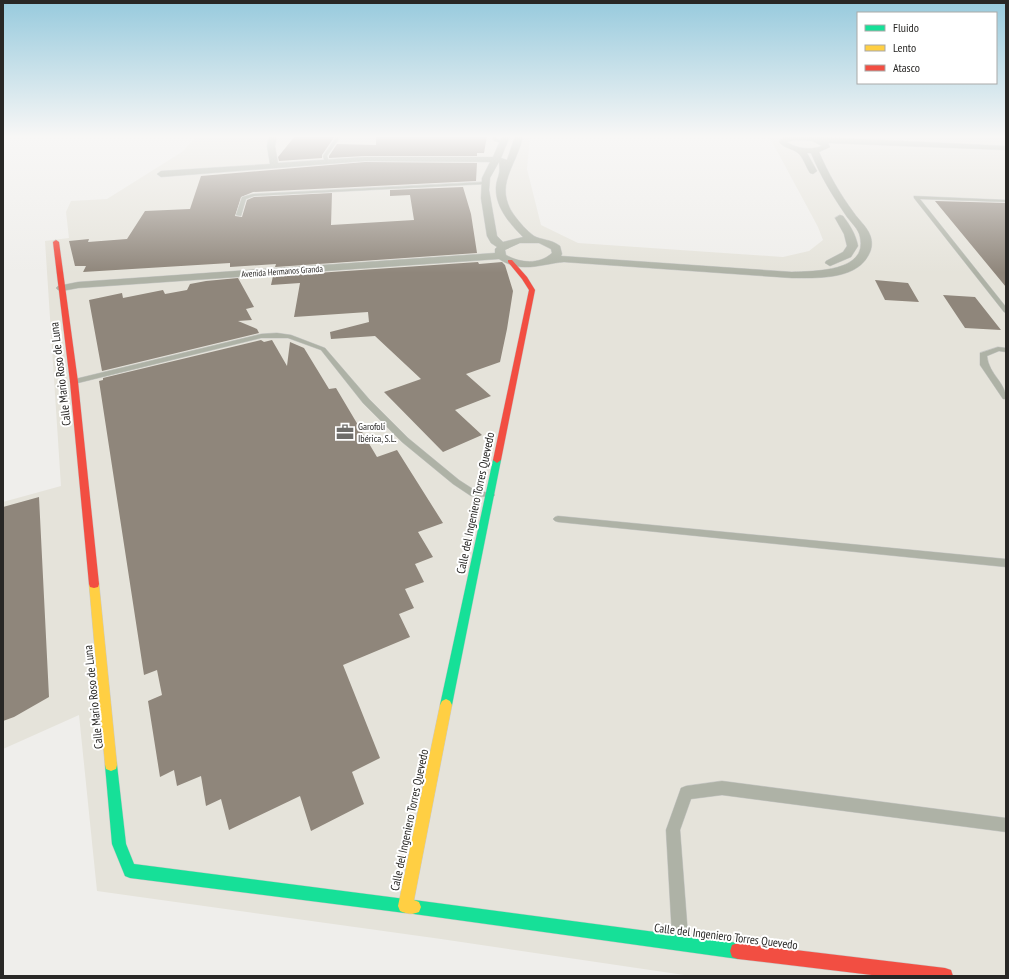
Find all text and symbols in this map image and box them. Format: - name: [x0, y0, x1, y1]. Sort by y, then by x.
- legend: [857, 12, 997, 84]
- text: Fluido: [893, 20, 919, 35]
- text: Lento: [893, 40, 916, 55]
- text: Atasco: [893, 60, 920, 75]
- street label: Avenida Hermanos Granda: [241, 263, 324, 279]
- street label: Calle Mario Roso de Luna: [46, 321, 74, 427]
- place label: Garofoli Ibérica, S.L.: [358, 420, 397, 445]
- office icon: Garofoli Ibérica, S.L.: [335, 422, 355, 442]
- street label: Calle del Ingeniero Torres Quevedo: [453, 431, 497, 575]
- street label: Calle Mario Roso de Luna: [80, 644, 106, 750]
- street label: Calle del Ingeniero Torres Quevedo: [387, 748, 431, 892]
- street label: Calle del Ingeniero Torres Quevedo: [653, 920, 799, 952]

